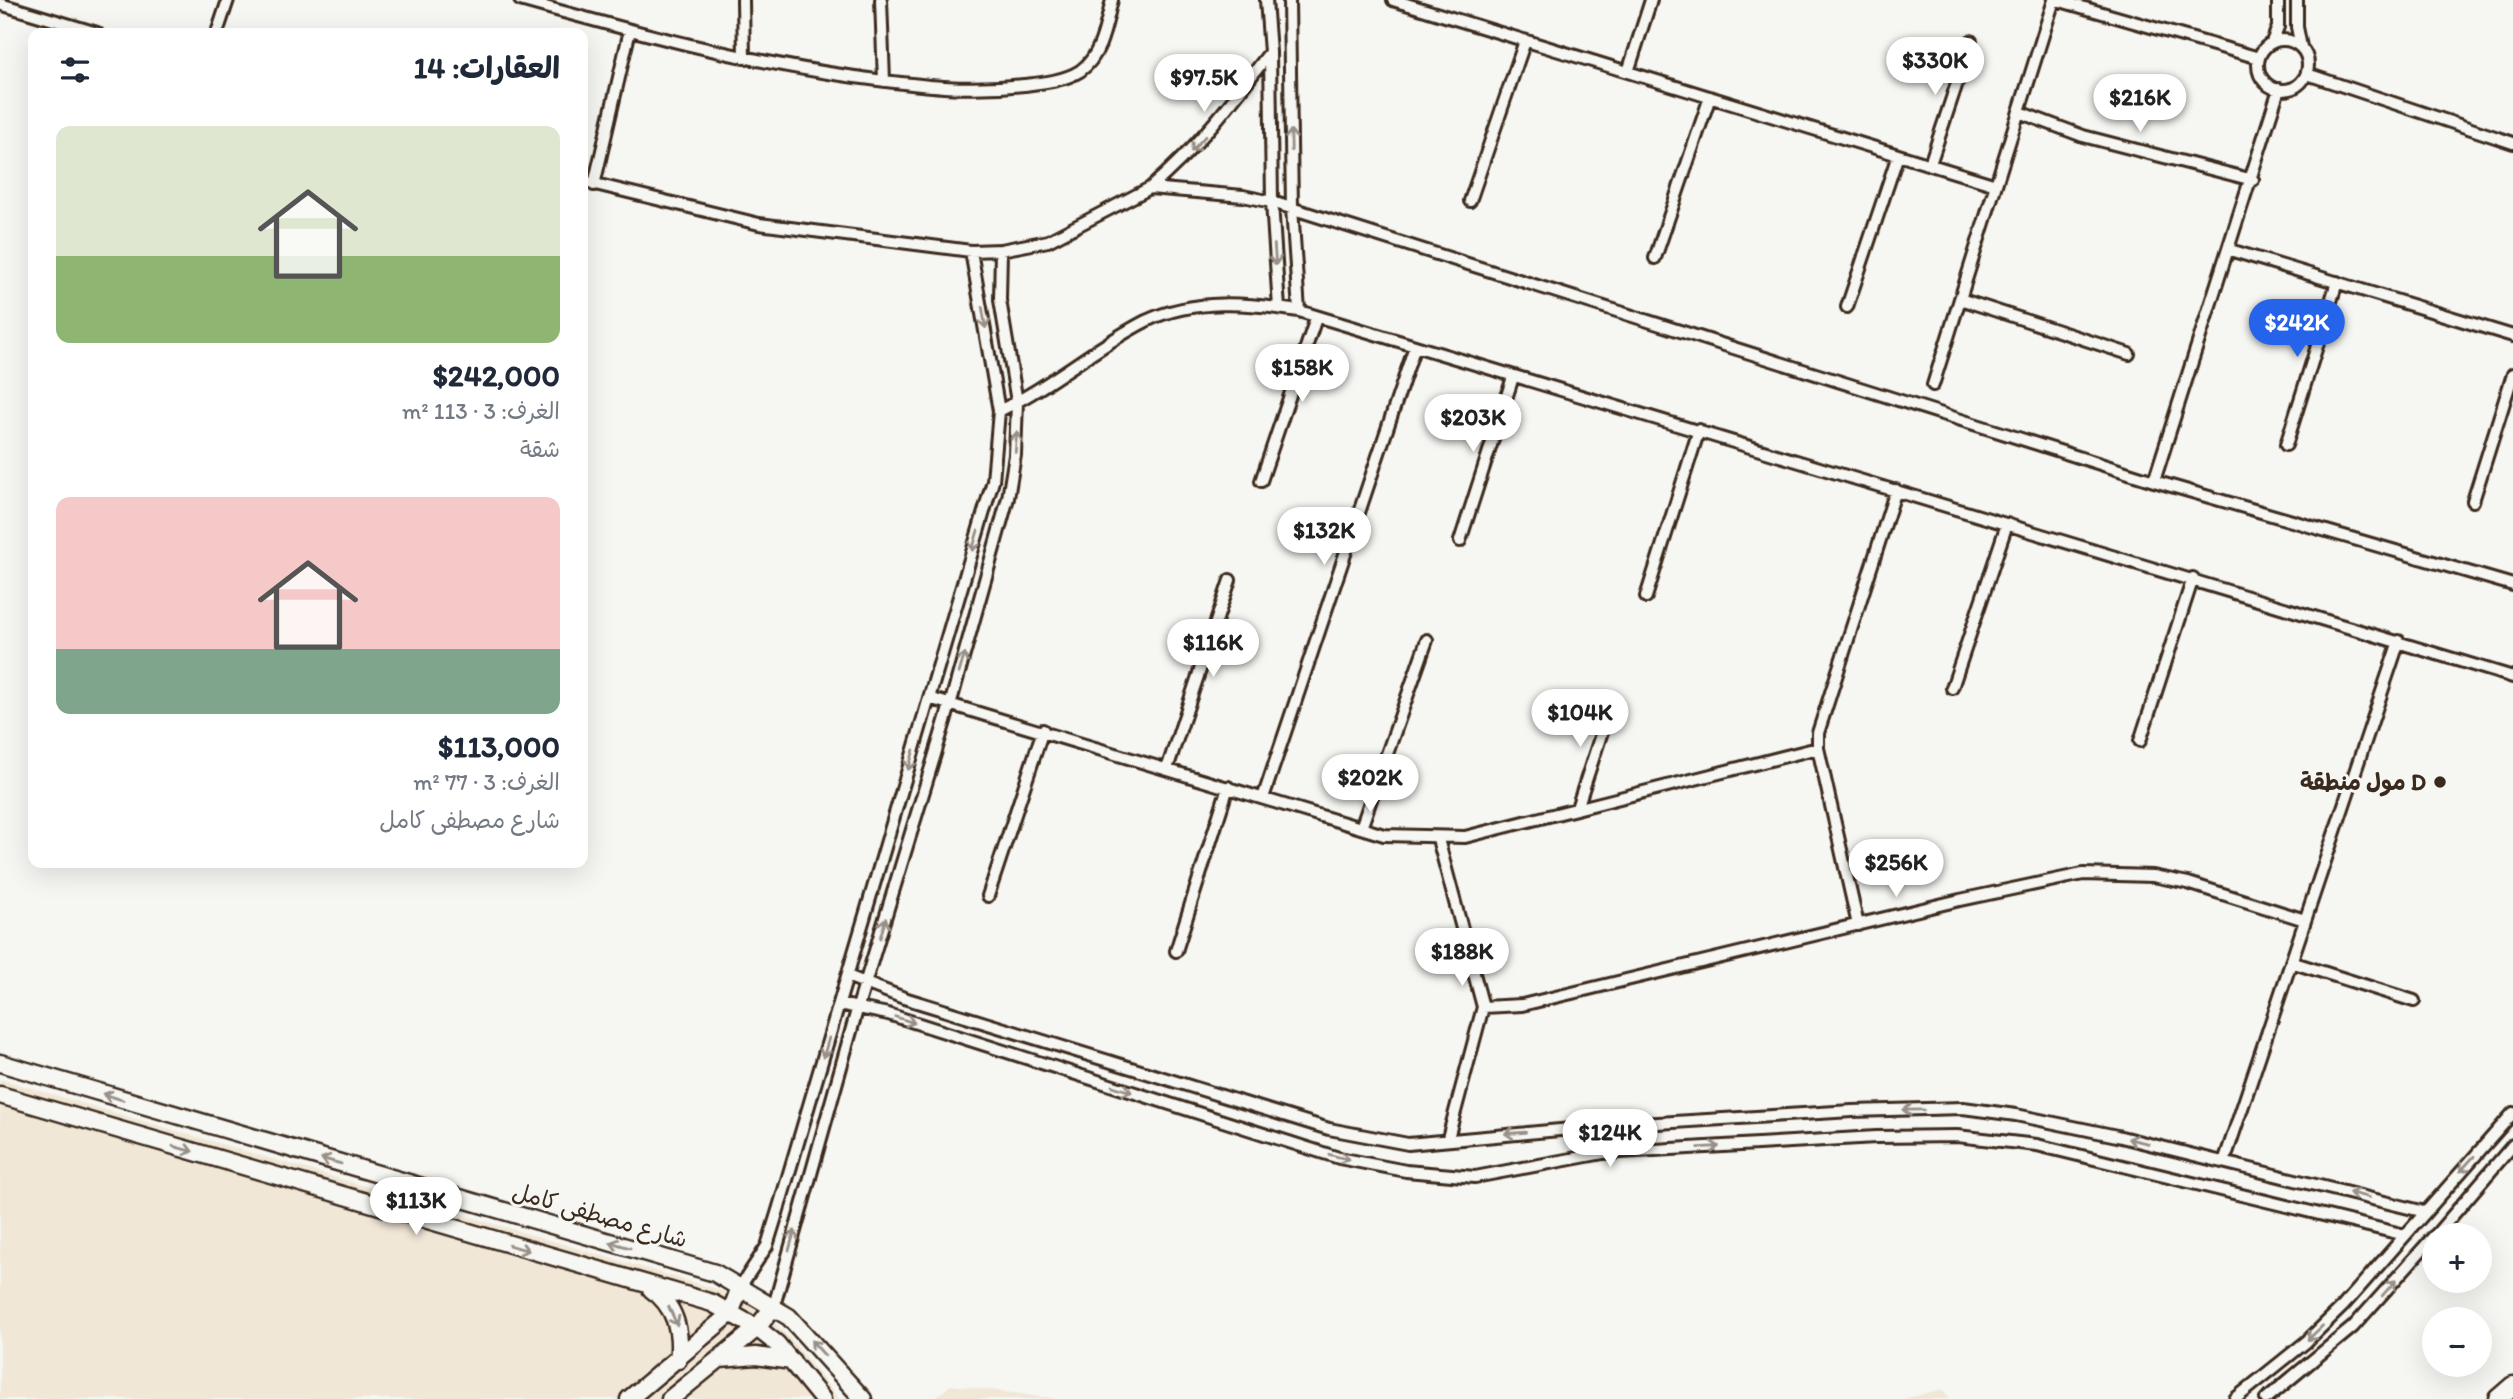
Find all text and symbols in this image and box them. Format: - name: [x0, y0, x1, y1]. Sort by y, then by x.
- pin: $330K: [1886, 38, 1984, 97]
- text: $330K: [1902, 46, 1968, 74]
- text: العقارات: 14: [413, 49, 560, 86]
- icon: filters: [56, 51, 94, 89]
- pin: $97.5K: [1147, 54, 1261, 114]
- text: $97.5K: [1170, 63, 1238, 91]
- pin: $216K: [2091, 74, 2189, 134]
- text: $216K: [2109, 83, 2171, 111]
- one-way arrow: [1284, 129, 1298, 152]
- one-way arrow: [1189, 135, 1206, 152]
- icon: home: [245, 171, 371, 297]
- one-way arrow: [1269, 243, 1282, 265]
- pin: $242K: [2248, 300, 2346, 359]
- one-way arrow: [978, 306, 991, 329]
- text: $242K: [2265, 308, 2329, 336]
- pin: $158K: [1253, 344, 1351, 404]
- text: $158K: [1271, 353, 1333, 381]
- text: $242,000: [433, 357, 560, 394]
- pin: $203K: [1424, 394, 1522, 454]
- text: الغرف: 3 · 113 m²: [402, 397, 560, 425]
- text: $203K: [1440, 403, 1506, 431]
- one-way arrow: [1010, 432, 1023, 454]
- text: شقة: [520, 435, 560, 463]
- pin: $132K: [1275, 508, 1373, 567]
- text: $132K: [1293, 516, 1355, 544]
- one-way arrow: [968, 530, 981, 552]
- icon: home: [245, 542, 371, 668]
- pin: $116K: [1164, 620, 1262, 679]
- text: $116K: [1183, 628, 1243, 656]
- one-way arrow: [956, 652, 969, 675]
- pin: $104K: [1531, 690, 1629, 749]
- text: $104K: [1547, 698, 1613, 726]
- text: $113,000: [438, 728, 560, 765]
- one-way arrow: [904, 748, 917, 770]
- pin: $202K: [1321, 754, 1419, 814]
- text: $202K: [1338, 763, 1402, 791]
- text: الغرف: 3 · 77 m²: [413, 768, 560, 796]
- place label: مول منطقة D: [2300, 768, 2426, 797]
- marker: مول منطقة D: [2432, 774, 2448, 790]
- text: شارع مصطفى كامل: [379, 806, 560, 834]
- pin: $256K: [1847, 839, 1945, 899]
- text: $256K: [1865, 848, 1927, 876]
- one-way arrow: [878, 917, 891, 939]
- pin: $188K: [1413, 928, 1511, 988]
- text: $188K: [1431, 937, 1493, 965]
- one-way arrow: [894, 1014, 916, 1027]
- one-way arrow: [819, 1037, 832, 1059]
- one-way arrow: [1111, 1083, 1133, 1096]
- one-way arrow: [102, 1090, 124, 1103]
- one-way arrow: [1902, 1103, 1925, 1116]
- pin: $124K: [1561, 1110, 1659, 1169]
- text: $124K: [1579, 1118, 1641, 1146]
- one-way arrow: [1504, 1127, 1527, 1140]
- one-way arrow: [2127, 1133, 2150, 1147]
- one-way arrow: [1698, 1140, 1720, 1153]
- one-way arrow: [172, 1143, 194, 1156]
- one-way arrow: [1327, 1151, 1350, 1164]
- one-way arrow: [321, 1154, 343, 1167]
- one-way arrow: [2459, 1155, 2476, 1172]
- street label: شارع مصطفى كامل: [509, 1177, 691, 1255]
- pin: $113K: [367, 1178, 465, 1237]
- text: $113K: [386, 1186, 446, 1214]
- one-way arrow: [2348, 1188, 2371, 1201]
- map controls: [2422, 1223, 2492, 1377]
- button: +: [2422, 1223, 2492, 1293]
- one-way arrow: [786, 1230, 799, 1252]
- one-way arrow: [610, 1238, 632, 1251]
- one-way arrow: [507, 1242, 529, 1255]
- one-way arrow: [2381, 1279, 2397, 1297]
- one-way arrow: [666, 1305, 680, 1326]
- button: −: [2422, 1307, 2492, 1377]
- one-way arrow: [2306, 1325, 2324, 1341]
- one-way arrow: [810, 1339, 826, 1357]

